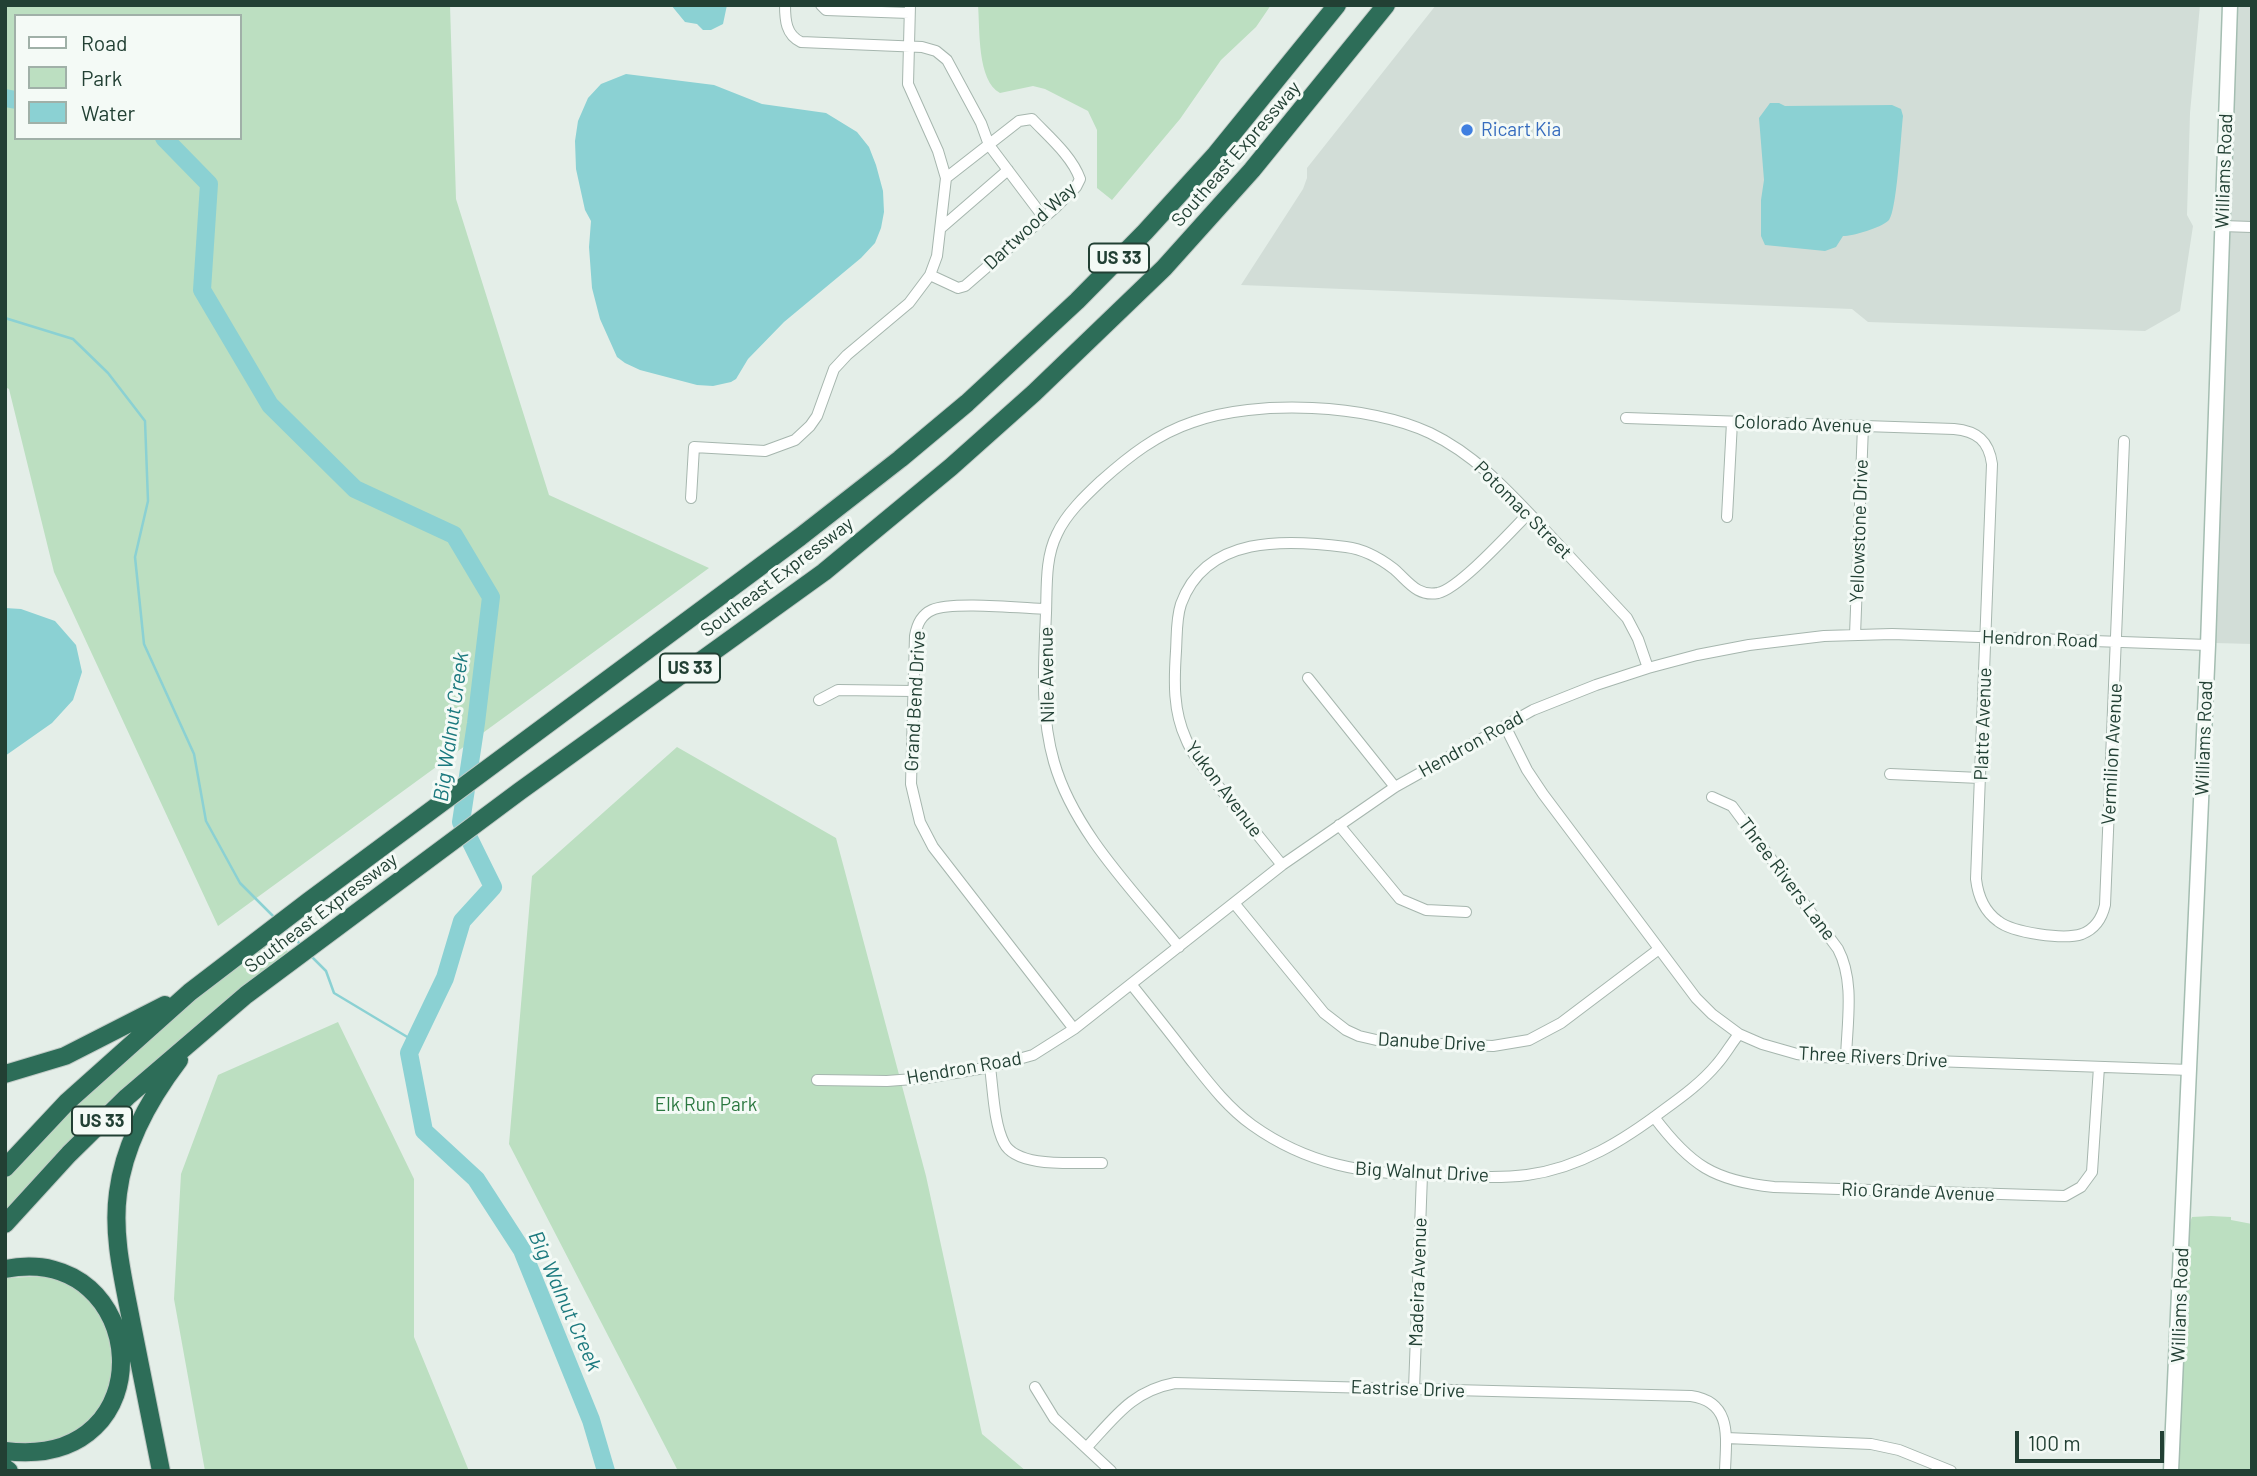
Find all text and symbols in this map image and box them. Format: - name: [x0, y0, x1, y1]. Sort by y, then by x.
- legend: [14, 14, 242, 140]
- text: Road: [81, 30, 127, 55]
- text: Park: [81, 65, 122, 90]
- street label: Southeast Expressway: [1167, 77, 1305, 231]
- text: Water: [81, 100, 135, 125]
- street label: Williams Road: [2211, 113, 2237, 229]
- place label: Ricart Kia: [1481, 119, 1561, 141]
- marker: Ricart Kia: [1459, 122, 1475, 138]
- street label: Dartwood Way: [979, 177, 1081, 275]
- road number: US 33: [1089, 244, 1149, 272]
- street label: Colorado Avenue: [1734, 410, 1872, 438]
- street label: Potomac Street: [1469, 456, 1577, 564]
- street label: Yellowstone Drive: [1845, 459, 1873, 603]
- street label: Southeast Expressway: [696, 512, 858, 642]
- street label: Hendron Road: [1982, 626, 2098, 652]
- street label: Nile Avenue: [1035, 627, 1059, 723]
- street label: Grand Bend Drive: [900, 630, 930, 772]
- water label: Big Walnut Creek: [428, 651, 474, 803]
- road number: US 33: [660, 654, 720, 682]
- street label: Platte Avenue: [1970, 667, 1996, 781]
- street label: Williams Road: [2191, 680, 2217, 796]
- street label: Vermilion Avenue: [2097, 683, 2127, 825]
- street label: Hendron Road: [1415, 706, 1527, 782]
- street label: Yukon Avenue: [1180, 736, 1268, 842]
- street label: Three Rivers Lane: [1733, 813, 1841, 945]
- street label: Southeast Expressway: [240, 848, 402, 978]
- street label: Danube Drive: [1377, 1028, 1487, 1056]
- street label: Three Rivers Drive: [1798, 1042, 1948, 1072]
- street label: Hendron Road: [905, 1047, 1023, 1089]
- park label: Elk Run Park: [655, 1094, 757, 1116]
- road number: US 33: [72, 1106, 132, 1136]
- street label: Big Walnut Drive: [1354, 1157, 1490, 1187]
- street label: Rio Grande Avenue: [1841, 1178, 1995, 1206]
- street label: Madeira Avenue: [1404, 1217, 1432, 1347]
- water label: Big Walnut Creek: [523, 1227, 607, 1375]
- street label: Williams Road: [2167, 1247, 2193, 1363]
- street label: Eastrise Drive: [1350, 1376, 1466, 1402]
- scale bar: [2019, 1416, 2168, 1460]
- text: 100 m: [2028, 1430, 2081, 1455]

